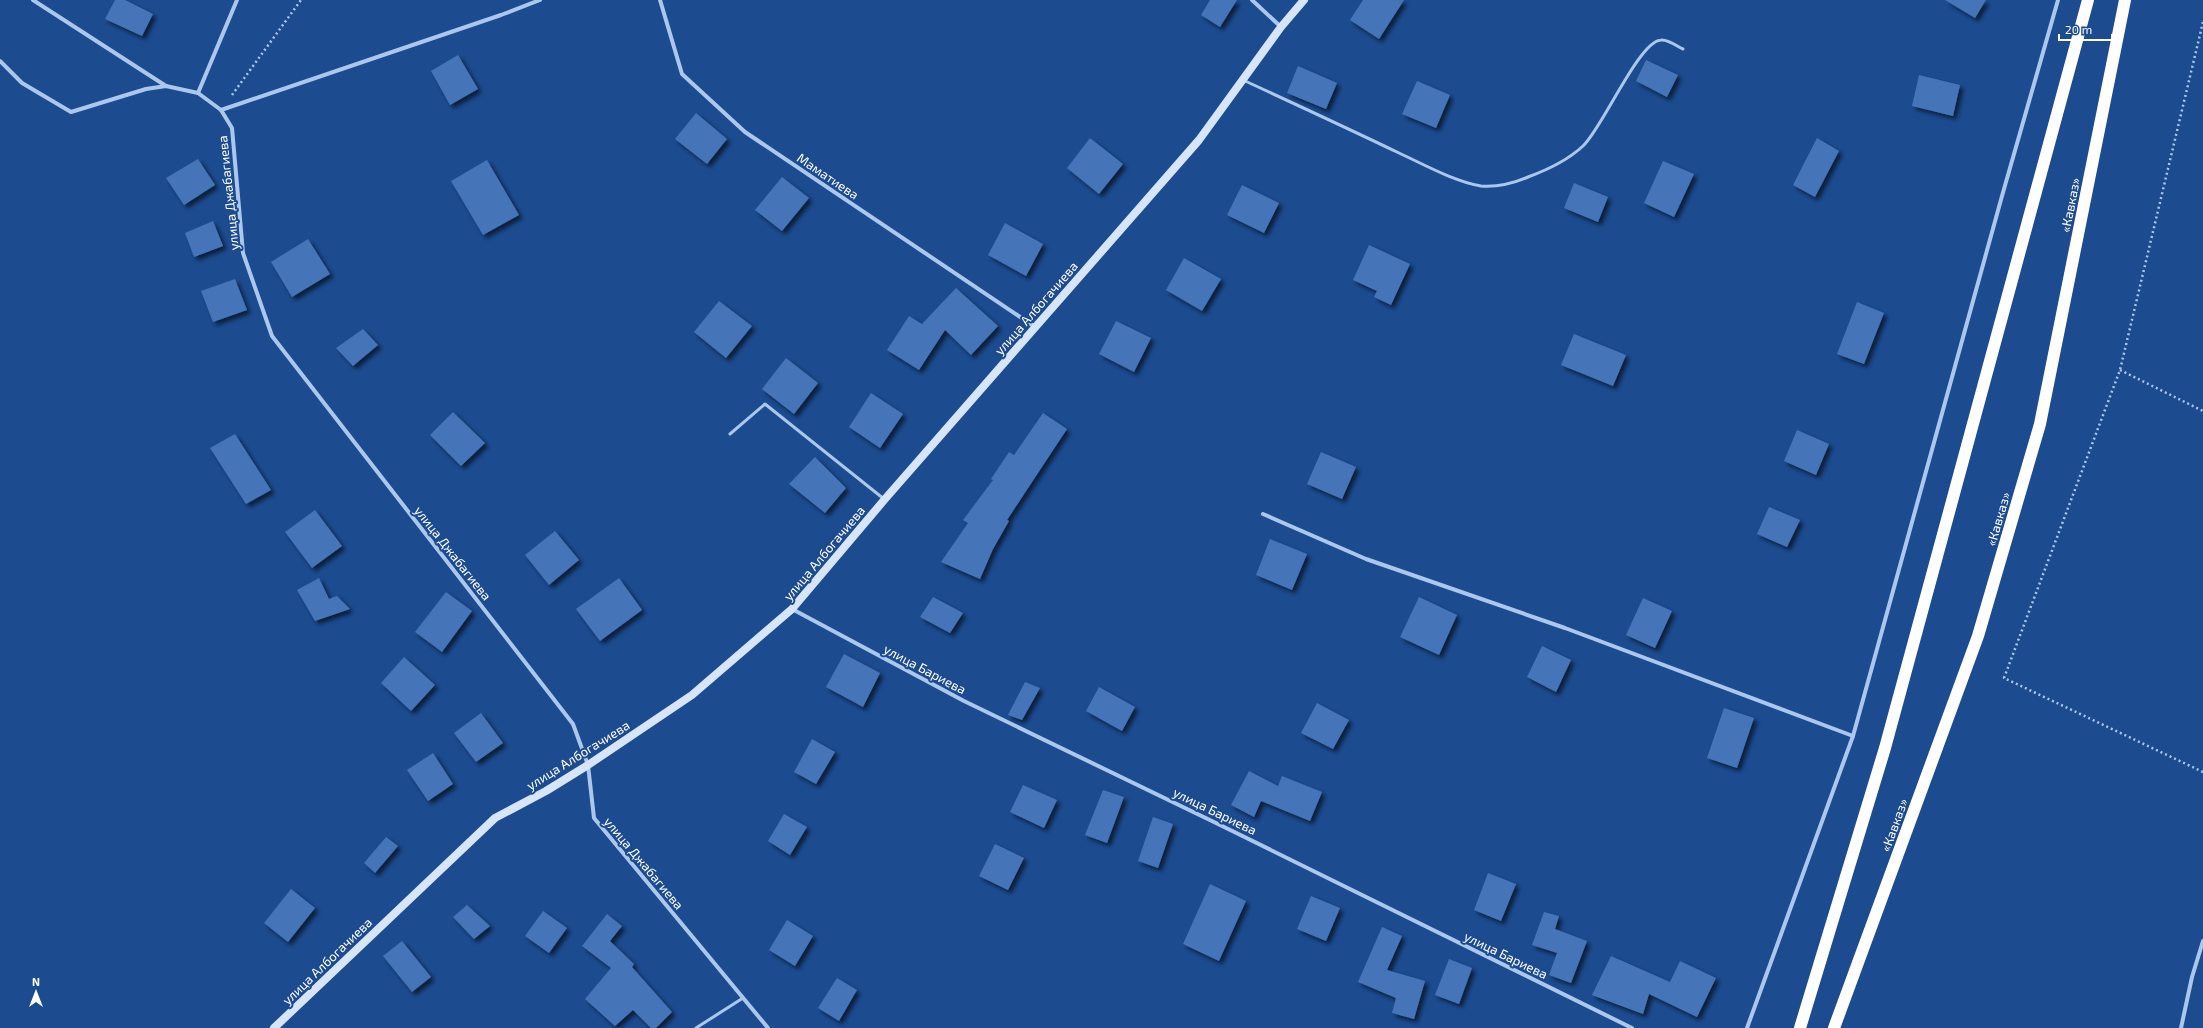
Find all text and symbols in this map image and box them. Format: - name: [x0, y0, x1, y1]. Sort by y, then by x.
- scale bar: [2059, 16, 2112, 42]
- text: 20 m: [2065, 22, 2092, 36]
- street label: улица Джабагиева: [214, 135, 242, 251]
- street label: Маматиева: [794, 150, 862, 202]
- street label: «Кавказ»: [2057, 176, 2083, 234]
- street label: улица Албогачиева: [991, 258, 1081, 358]
- street label: «Кавказ»: [1983, 490, 2013, 548]
- street label: улица Албогачиева: [780, 502, 868, 604]
- street label: улица Джабагиева: [411, 503, 495, 603]
- street label: улица Бариева: [881, 641, 969, 697]
- street label: улица Албогачиева: [523, 717, 633, 793]
- street label: улица Бариева: [1171, 784, 1259, 838]
- street label: «Кавказ»: [1877, 796, 1911, 854]
- street label: улица Джабагиева: [601, 814, 687, 912]
- street label: улица Албогачиева: [279, 914, 375, 1008]
- street label: улица Бариева: [1462, 928, 1550, 982]
- north arrow: [16, 972, 56, 1012]
- text: N: [32, 975, 40, 988]

